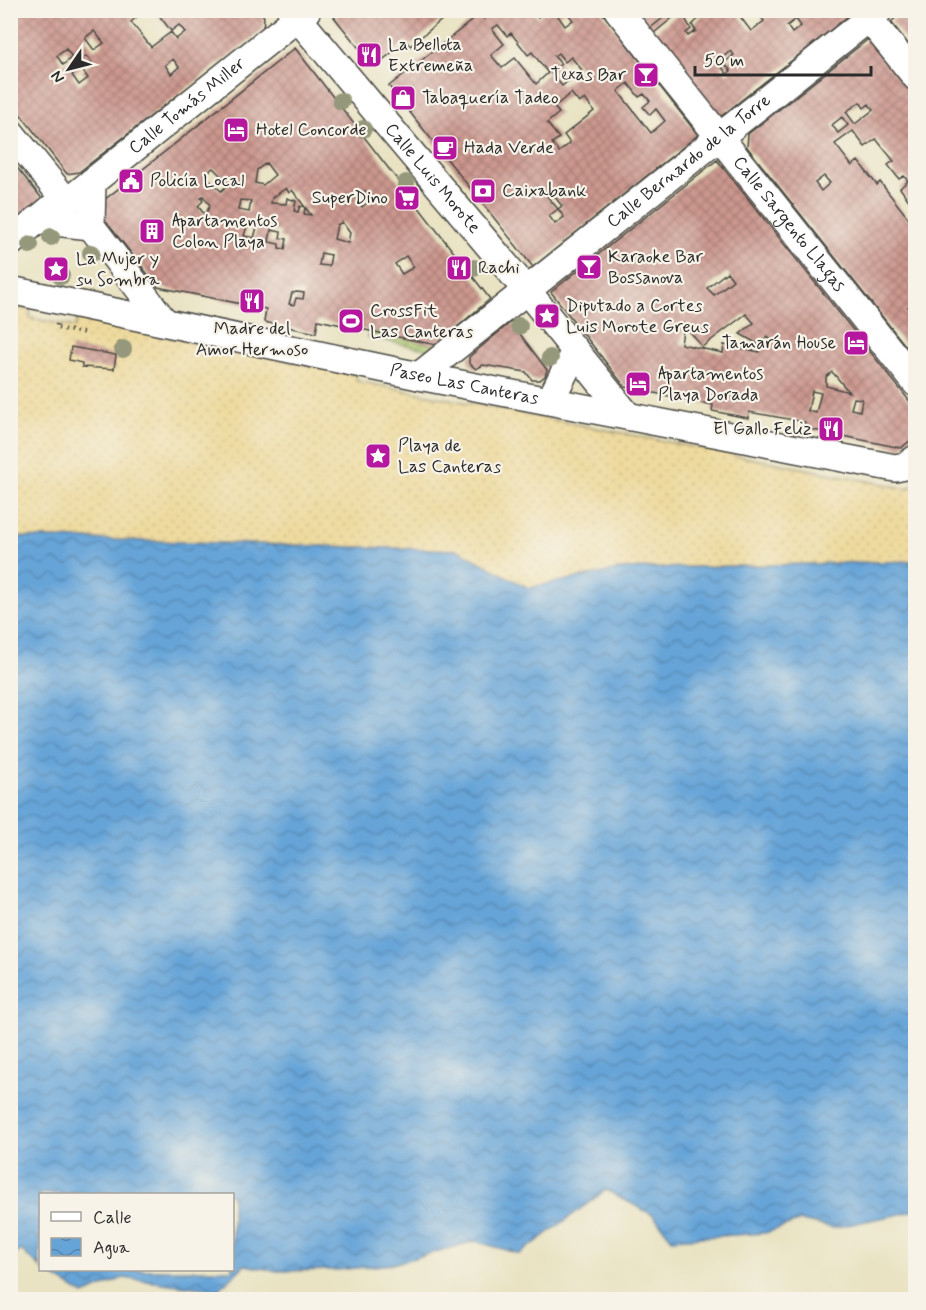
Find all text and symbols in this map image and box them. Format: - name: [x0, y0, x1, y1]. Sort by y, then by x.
- place label: La Bellota Extremeña: [388, 33, 473, 78]
- north arrow: [39, 39, 99, 99]
- scale bar: [695, 39, 870, 77]
- restaurant icon: La Bellota Extremeña: [354, 40, 384, 70]
- text: 50 m: [704, 49, 744, 73]
- street label: Calle Tomás Miller: [124, 52, 251, 160]
- bar icon: Texas Bar: [631, 60, 661, 90]
- place label: Texas Bar: [551, 63, 627, 87]
- text: N: [46, 66, 70, 87]
- shop icon: Tabaquería Tadeo: [388, 83, 418, 113]
- place label: Tabaquería Tadeo: [422, 86, 559, 110]
- street label: Calle Bernardo de la Torre: [602, 89, 776, 234]
- hotel icon: Hotel Concorde: [221, 115, 251, 145]
- place label: Hotel Concorde: [256, 118, 367, 142]
- street label: Calle Luis Morote: [379, 118, 486, 239]
- cafe icon: Hada Verde: [430, 133, 460, 163]
- place label: Hada Verde: [464, 136, 554, 160]
- street label: Calle Sargento Llagas: [727, 151, 851, 297]
- public building icon: Policía Local: [116, 166, 146, 196]
- place label: Policía Local: [150, 169, 244, 193]
- bank icon: Caixabank: [468, 176, 498, 206]
- place label: Caixabank: [502, 179, 586, 203]
- supermarket icon: SuperDino: [392, 183, 422, 213]
- place label: SuperDino: [312, 186, 388, 210]
- place label: Apartamentos Colon Playa: [172, 209, 277, 254]
- building icon: Apartamentos Colon Playa: [137, 216, 167, 246]
- place label: Karaoke Bar Bossanova: [608, 245, 703, 290]
- place label: La Mujer y su Sombra: [76, 247, 160, 292]
- bar icon: Karaoke Bar Bossanova: [574, 252, 604, 282]
- restaurant icon: Rachi: [444, 253, 474, 283]
- place icon: La Mujer y su Sombra: [41, 254, 71, 284]
- place label: Rachi: [478, 256, 519, 280]
- restaurant icon: Madre del Amor Hermoso: [237, 286, 267, 316]
- place label: Diputado a Cortes Luis Morote Greus: [566, 294, 709, 339]
- place label: CrossFit Las Canteras: [370, 299, 473, 344]
- place icon: Diputado a Cortes Luis Morote Greus: [532, 301, 562, 331]
- sports icon: CrossFit Las Canteras: [336, 306, 366, 336]
- place label: Madre del Amor Hermoso: [196, 317, 308, 362]
- hotel icon: Tamarán House: [841, 328, 871, 358]
- place label: Tamarán House: [722, 331, 836, 355]
- street label: Paseo Las Canteras: [388, 358, 541, 411]
- place label: Apartamentos Playa Dorada: [658, 362, 763, 407]
- hotel icon: Apartamentos Playa Dorada: [623, 369, 653, 399]
- restaurant icon: El Gallo Feliz: [816, 414, 846, 444]
- place label: El Gallo Feliz: [713, 417, 812, 441]
- place label: Playa de Las Canteras: [398, 434, 501, 479]
- place icon: Playa de Las Canteras: [363, 441, 393, 471]
- legend: [39, 1193, 234, 1271]
- text: Calle: [93, 1206, 132, 1230]
- text: Agua: [93, 1236, 130, 1260]

